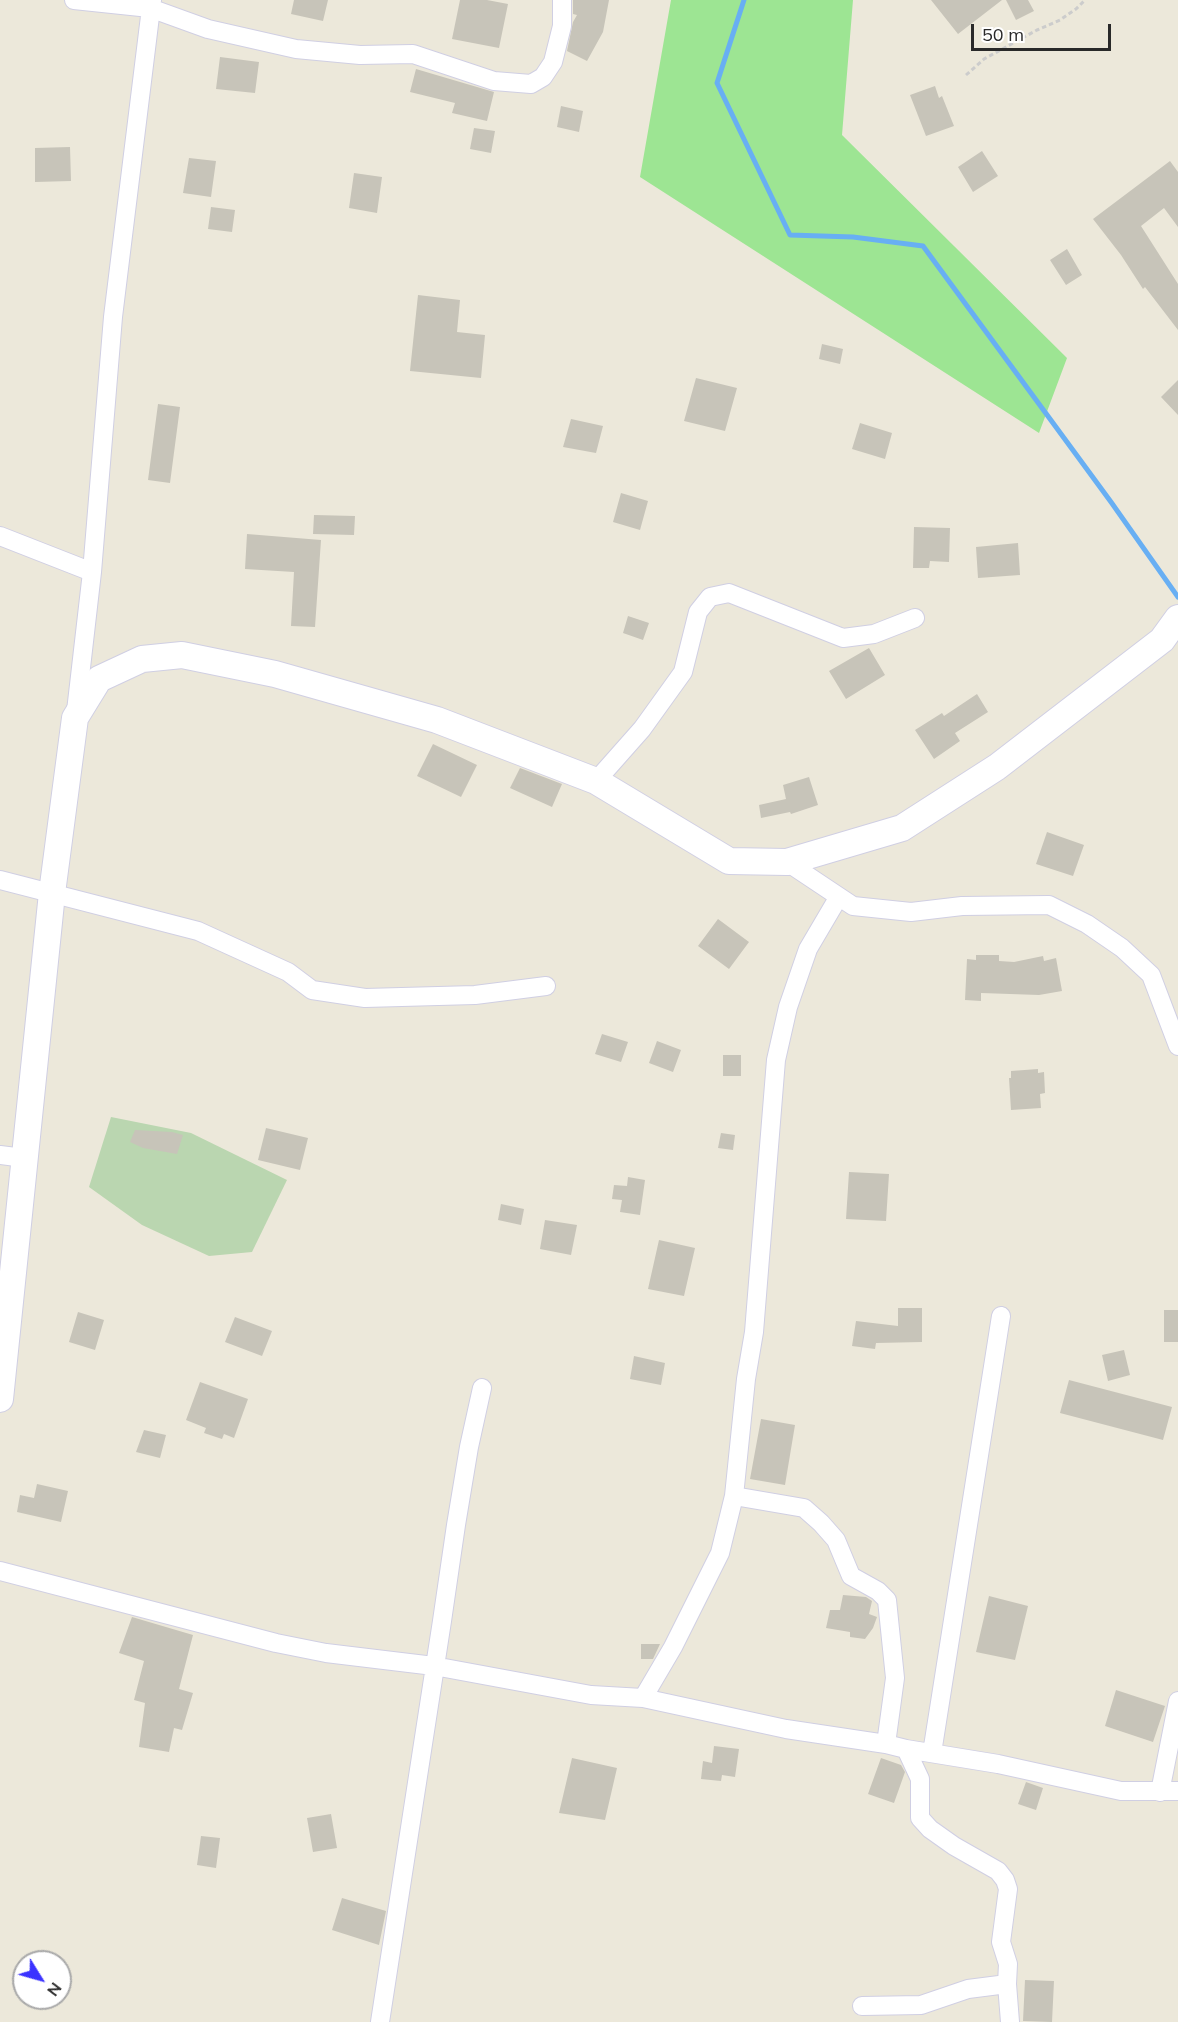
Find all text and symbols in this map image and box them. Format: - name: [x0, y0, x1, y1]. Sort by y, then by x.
- scale bar: [974, 12, 1114, 50]
- text: 50 m: [982, 23, 1024, 46]
- north arrow: [12, 1950, 72, 2010]
- text: N: [43, 1979, 66, 2000]

